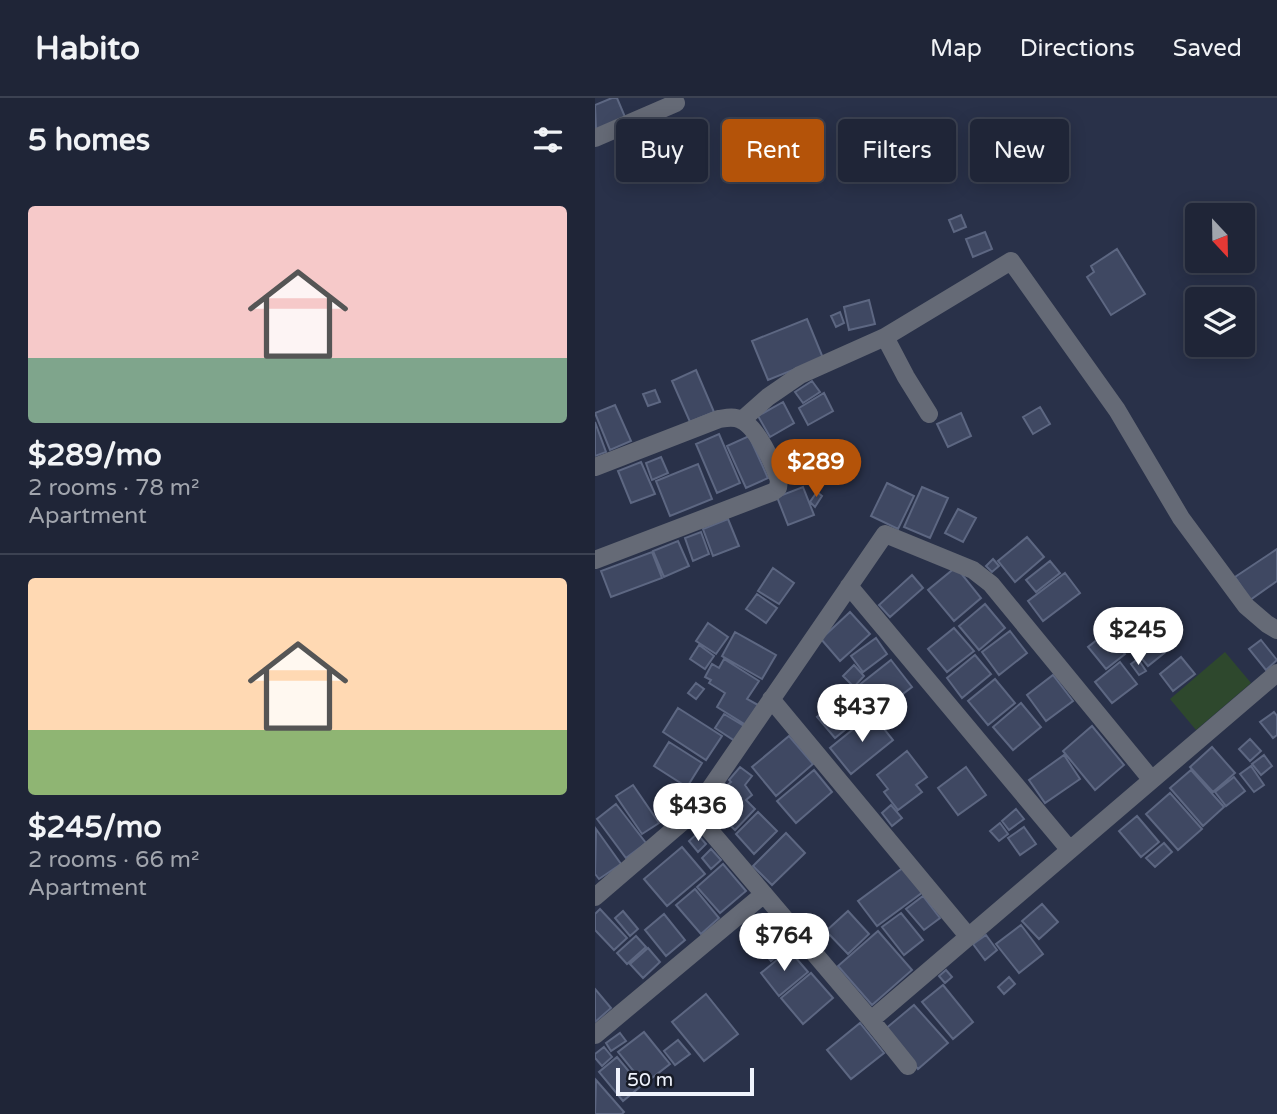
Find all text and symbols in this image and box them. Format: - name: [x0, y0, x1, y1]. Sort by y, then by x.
- text: Habito: [35, 29, 140, 68]
- text: Map: [930, 34, 982, 63]
- text: Directions: [1020, 34, 1135, 63]
- text: Saved: [1173, 34, 1242, 63]
- chip: Buy: [616, 119, 708, 182]
- chip: Rent: [722, 119, 824, 182]
- chip: Filters: [838, 119, 956, 182]
- chip: New: [970, 119, 1069, 182]
- icon: filters: [529, 121, 567, 159]
- text: 5 homes: [28, 122, 150, 159]
- north arrow: [1185, 203, 1255, 273]
- map controls: [1185, 203, 1255, 357]
- icon: home: [235, 251, 361, 377]
- button: layers: [1185, 287, 1255, 357]
- text: $289/mo: [28, 437, 162, 474]
- pin: $289: [775, 440, 857, 499]
- text: $289: [787, 448, 845, 476]
- text: 2 rooms · 78 m²: [28, 474, 199, 502]
- text: Apartment: [28, 502, 147, 530]
- pin: $245: [1097, 608, 1179, 667]
- text: $245: [1109, 616, 1167, 644]
- icon: home: [235, 623, 361, 749]
- pin: $437: [821, 684, 903, 744]
- text: $437: [833, 693, 891, 721]
- pin: $436: [657, 784, 739, 843]
- text: $436: [669, 792, 727, 820]
- text: $245/mo: [28, 809, 162, 846]
- text: 2 rooms · 66 m²: [28, 846, 199, 874]
- text: Apartment: [28, 874, 147, 902]
- pin: $764: [743, 914, 825, 973]
- text: $764: [755, 922, 813, 950]
- scale bar: [616, 1065, 754, 1097]
- text: 50 m: [627, 1069, 673, 1091]

